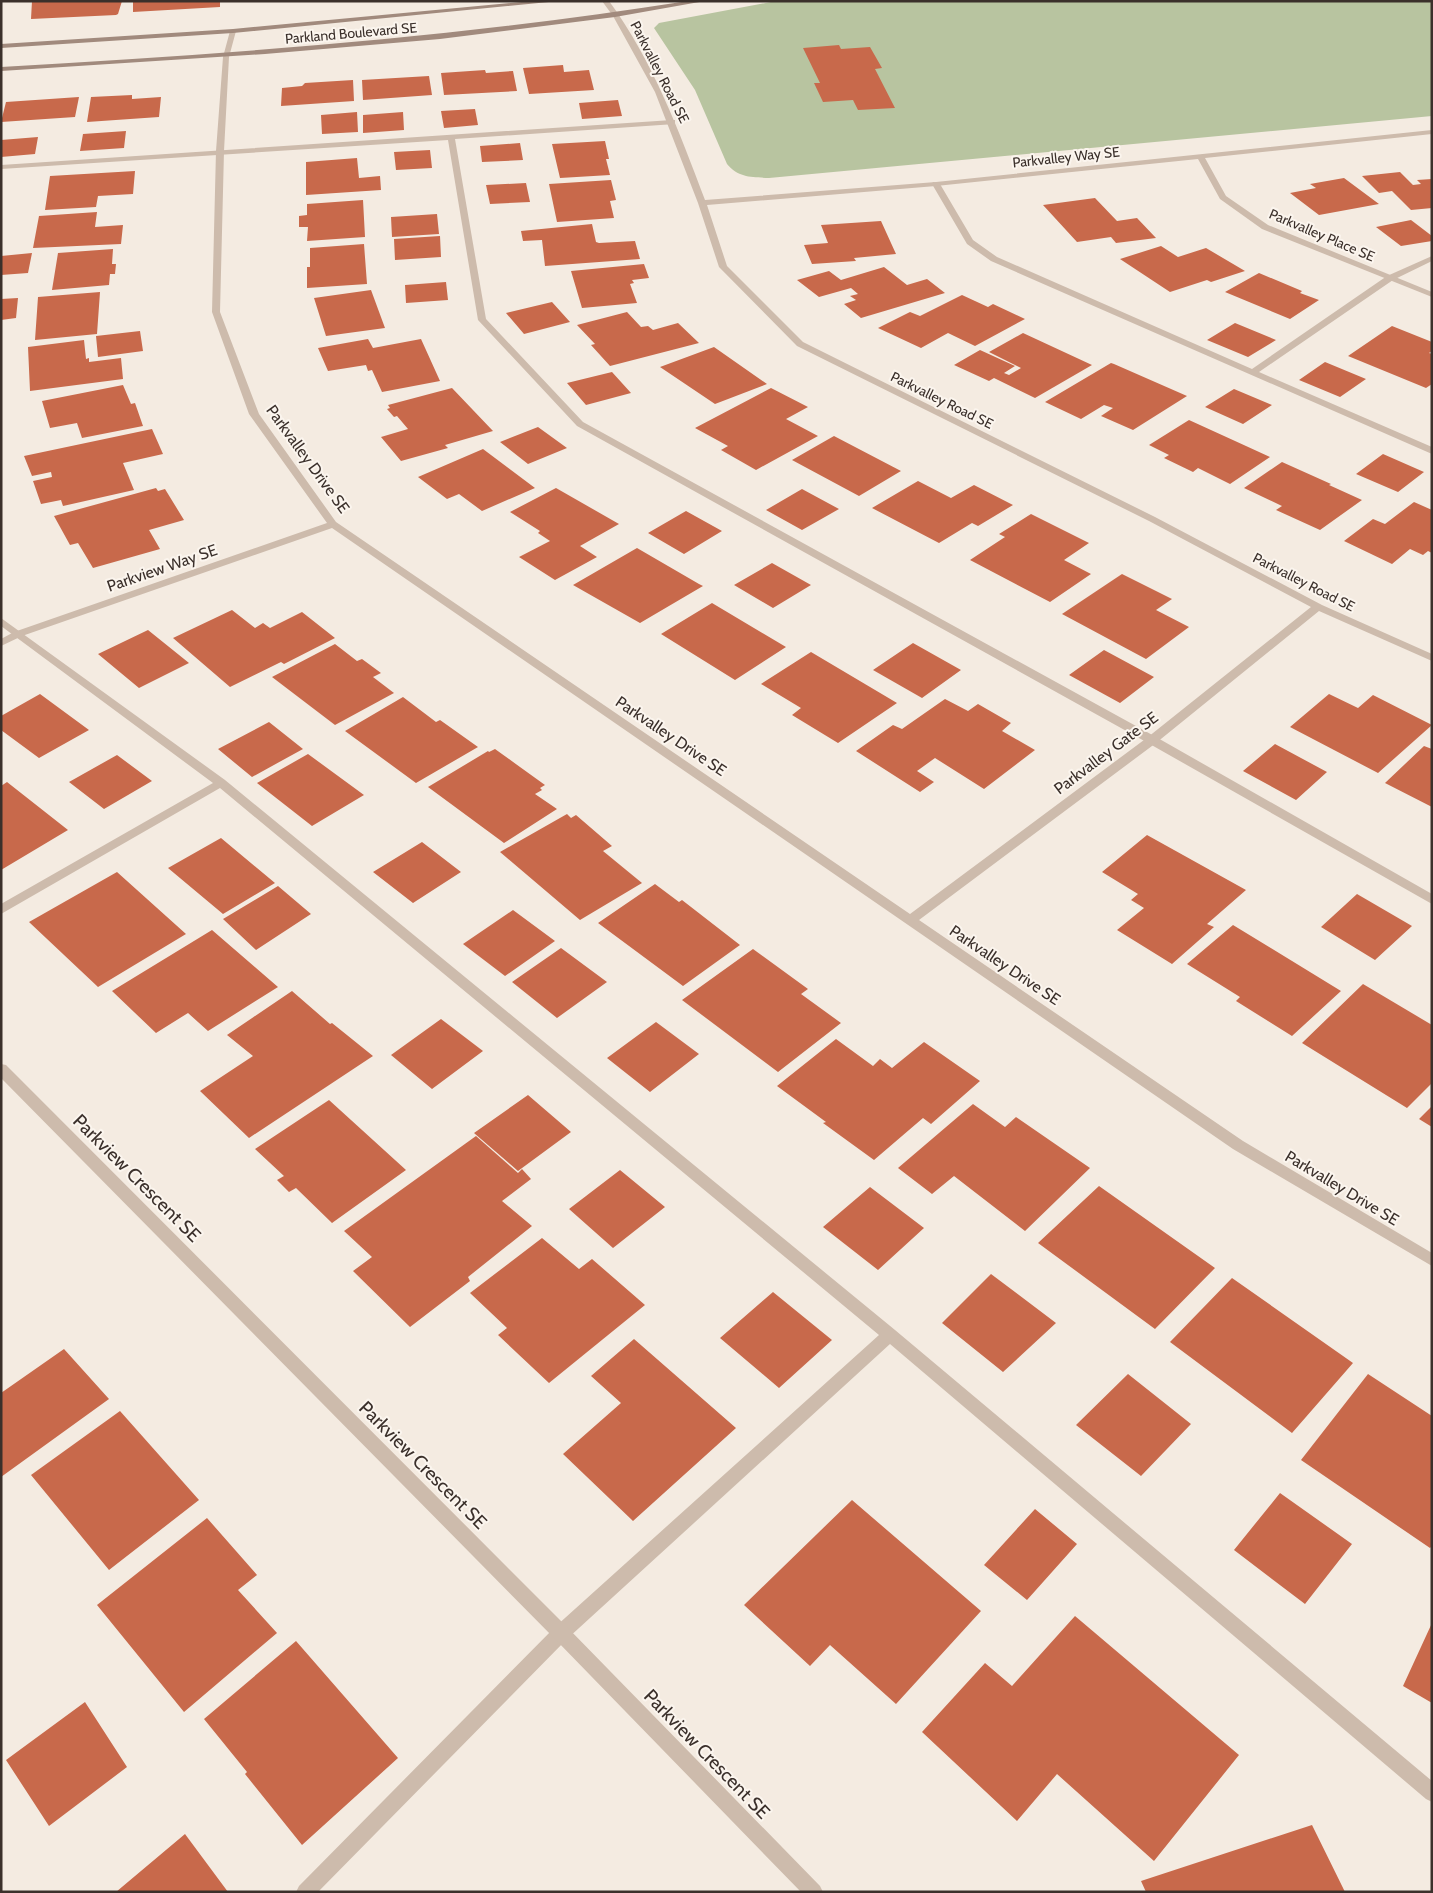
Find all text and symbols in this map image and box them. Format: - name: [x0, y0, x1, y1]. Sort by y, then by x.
- street label: Parkland Boulevard SE: [284, 18, 418, 48]
- street label: Parkvalley Road SE: [627, 18, 694, 126]
- street label: Parkvalley Way SE: [1011, 142, 1121, 172]
- street label: Parkvalley Place SE: [1266, 205, 1378, 265]
- street label: Parkvalley Road SE: [888, 367, 997, 433]
- street label: Parkvalley Drive SE: [262, 401, 354, 517]
- street label: Parkview Way SE: [104, 540, 220, 596]
- street label: Parkvalley Road SE: [1250, 549, 1358, 616]
- street label: Parkvalley Drive SE: [612, 692, 730, 780]
- street label: Parkvalley Gate SE: [1050, 708, 1162, 798]
- street label: Parkvalley Drive SE: [946, 921, 1064, 1009]
- street label: Parkview Crescent SE: [68, 1109, 206, 1247]
- street label: Parkvalley Drive SE: [1282, 1147, 1402, 1229]
- street label: Parkview Crescent SE: [354, 1396, 492, 1534]
- street label: Parkview Crescent SE: [639, 1684, 775, 1824]

